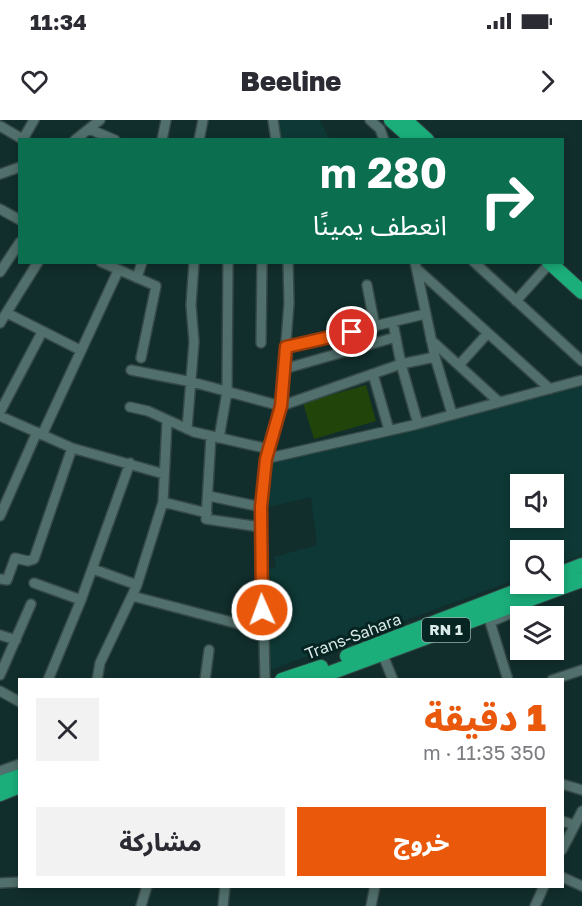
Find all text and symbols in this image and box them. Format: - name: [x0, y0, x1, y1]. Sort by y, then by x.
- text: 11:34: [30, 8, 87, 35]
- icon: heart: [18, 65, 51, 98]
- text: Beeline: [241, 65, 341, 97]
- icon: forward: [531, 65, 564, 98]
- text: 280 m: [320, 147, 447, 197]
- icon: right: [468, 162, 546, 240]
- text: انعطف يمينًا: [313, 209, 447, 241]
- pin: [326, 306, 377, 357]
- icon: arrive: [335, 315, 368, 348]
- map controls: [510, 474, 564, 660]
- button: sound: [510, 474, 564, 528]
- button: search: [510, 540, 564, 594]
- position arrow: [230, 578, 294, 642]
- button: layers: [510, 606, 564, 660]
- street label: Trans-Sahara: [302, 609, 404, 663]
- road number: RN 1: [422, 618, 470, 642]
- text: 1 دقيقة: [424, 696, 546, 739]
- button: close: [36, 698, 99, 761]
- text: 350 m · 11:35: [423, 740, 546, 764]
- button: مشاركة: [36, 807, 285, 876]
- button: خروج: [297, 807, 546, 876]

